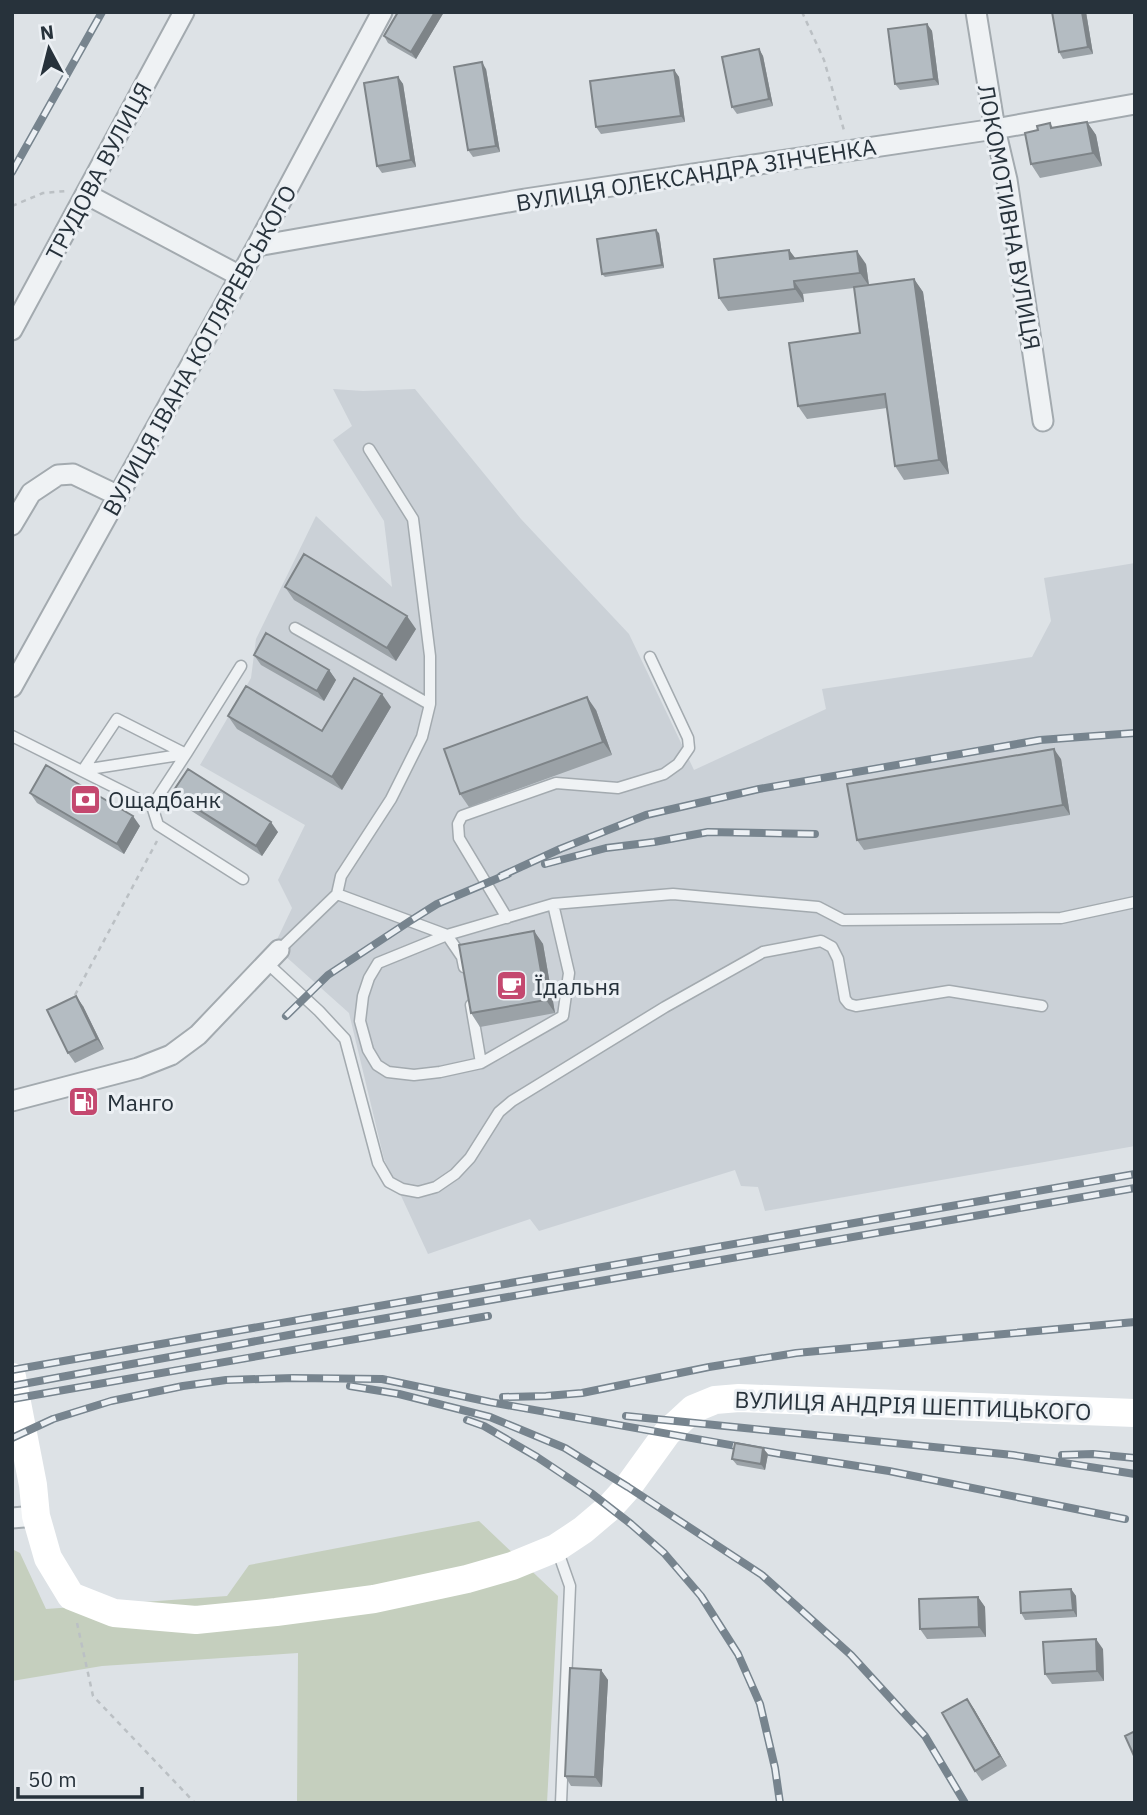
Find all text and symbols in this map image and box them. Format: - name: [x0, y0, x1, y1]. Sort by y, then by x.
- north arrow: [14, 14, 84, 84]
- text: N: [39, 19, 55, 45]
- street label: ТРУДОВА ВУЛИЦЯ: [38, 77, 158, 265]
- street label: ЛОКОМОТИВНА ВУЛИЦЯ: [972, 82, 1048, 352]
- street label: ВУЛИЦЯ ОЛЕКСАНДРА ЗІНЧЕНКА: [514, 131, 878, 217]
- street label: ВУЛИЦЯ ІВАНА КОТЛЯРЕВСЬКОГО: [95, 179, 303, 521]
- bank icon: Ощадбанк: [68, 782, 102, 816]
- place label: Ощадбанк: [108, 784, 221, 814]
- cafe icon: Їдальня: [494, 969, 528, 1003]
- place label: Їдальня: [534, 971, 620, 1001]
- fuel station icon: Манго: [67, 1085, 101, 1119]
- place label: Манго: [107, 1087, 174, 1117]
- street label: ВУЛИЦЯ АНДРІЯ ШЕПТИЦЬКОГО: [734, 1384, 1092, 1426]
- scale bar: [18, 1756, 142, 1800]
- text: 50 m: [28, 1765, 77, 1793]

